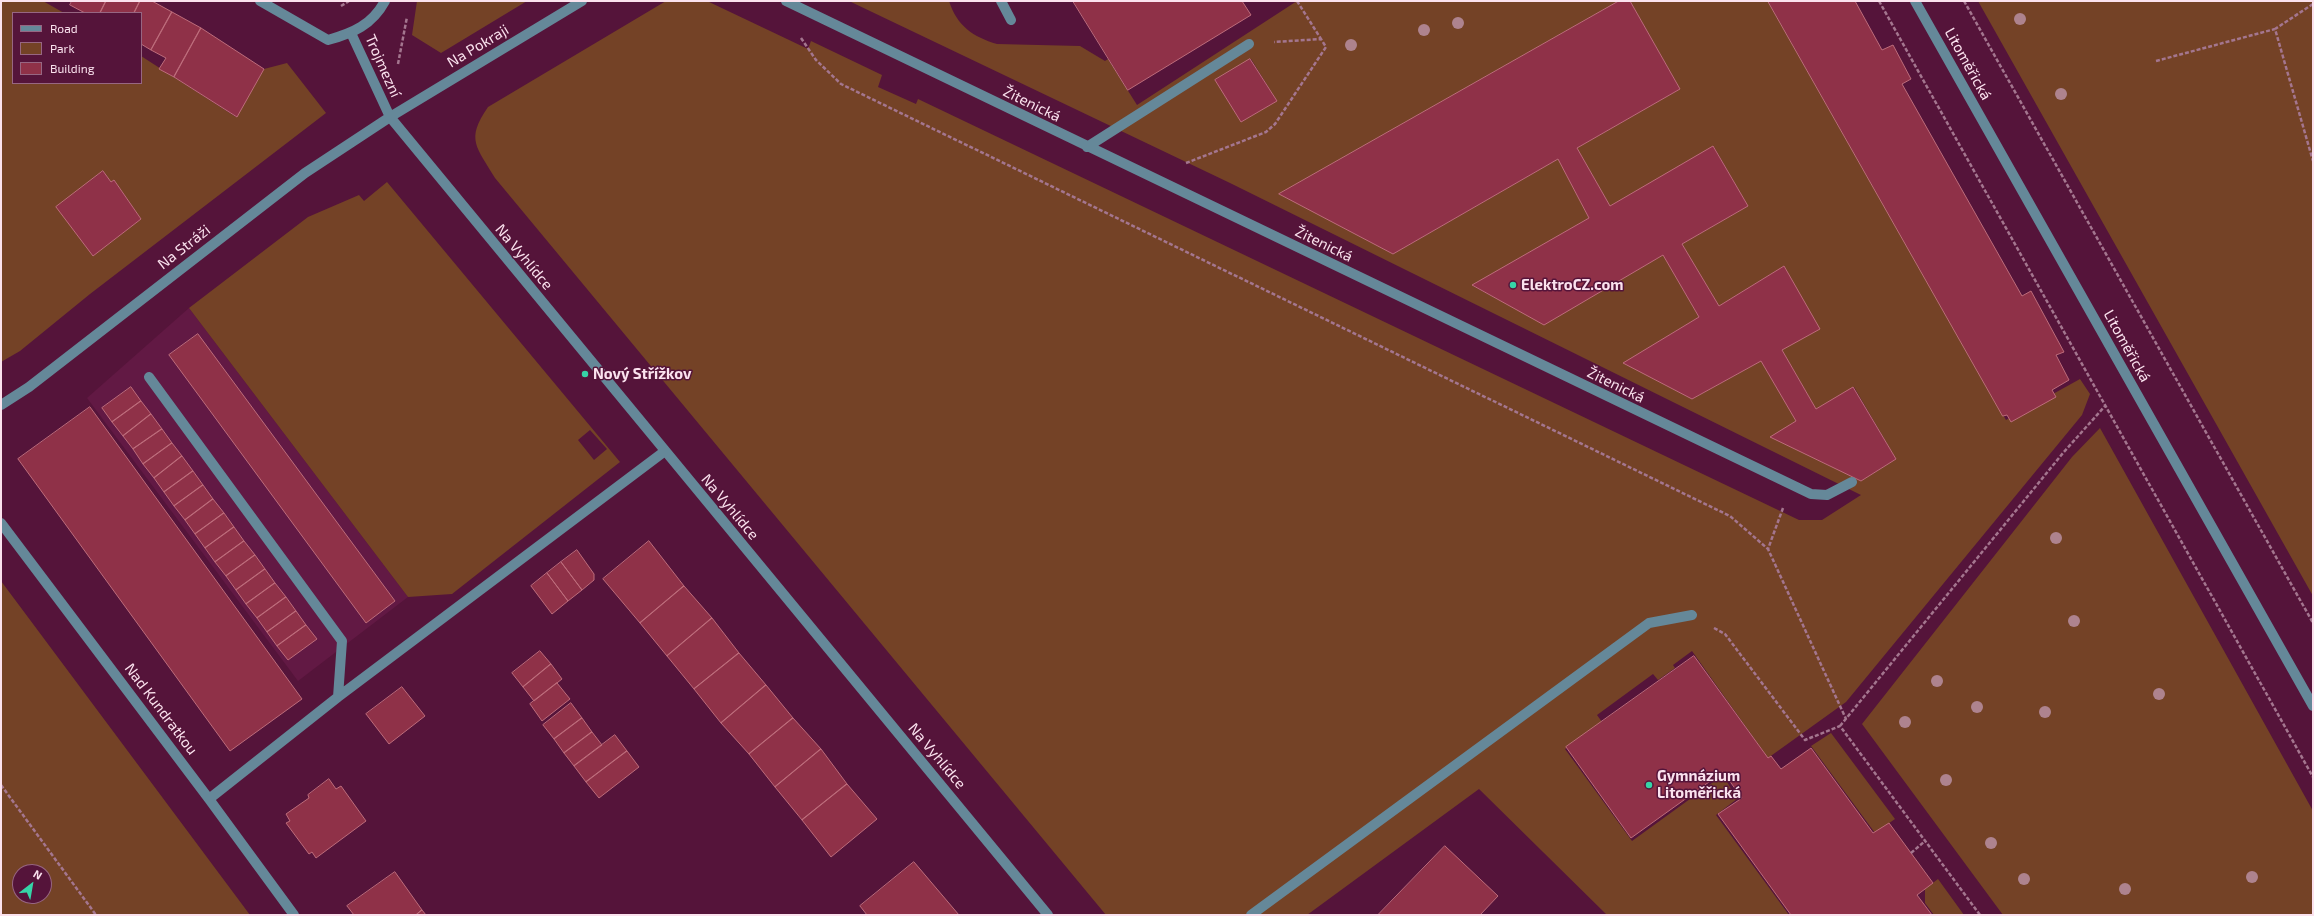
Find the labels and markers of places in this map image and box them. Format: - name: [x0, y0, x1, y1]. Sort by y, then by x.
- place label: ElektroCZ.com: [1521, 276, 1624, 294]
- marker: ElektroCZ.com: [1508, 280, 1518, 290]
- place label: Nový Střížkov: [593, 365, 691, 383]
- marker: Nový Střížkov: [580, 369, 590, 379]
- place label: Gymnázium Litoměřická: [1657, 767, 1741, 802]
- marker: Gymnázium Litoměřická: [1644, 780, 1654, 790]

